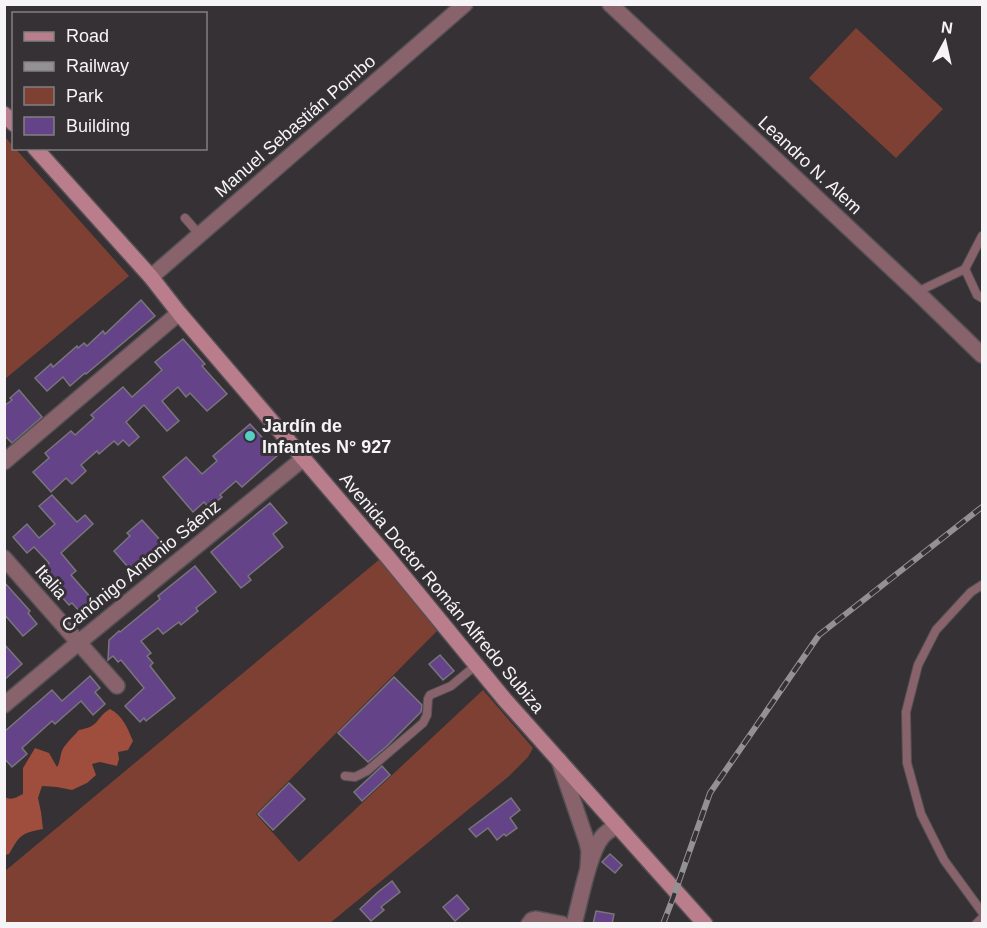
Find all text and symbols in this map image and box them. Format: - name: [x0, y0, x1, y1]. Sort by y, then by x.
- legend: [12, 12, 207, 150]
- north arrow: [915, 12, 975, 72]
- text: N: [940, 18, 954, 37]
- text: Road: [66, 26, 109, 46]
- street label: Manuel Sebastián Pombo: [211, 51, 379, 201]
- text: Railway: [66, 56, 129, 76]
- text: Park: [66, 86, 104, 106]
- street label: Leandro N. Alem: [754, 112, 866, 218]
- text: Building: [66, 116, 130, 136]
- place label: Jardín de Infantes N° 927: [262, 416, 391, 457]
- marker: Jardín de Infantes N° 927: [243, 429, 257, 443]
- street label: Avenida Doctor Román Alfredo Subiza: [336, 469, 549, 718]
- street label: Canónigo Antonio Sáenz: [58, 496, 224, 636]
- street label: Italia: [31, 561, 72, 604]

